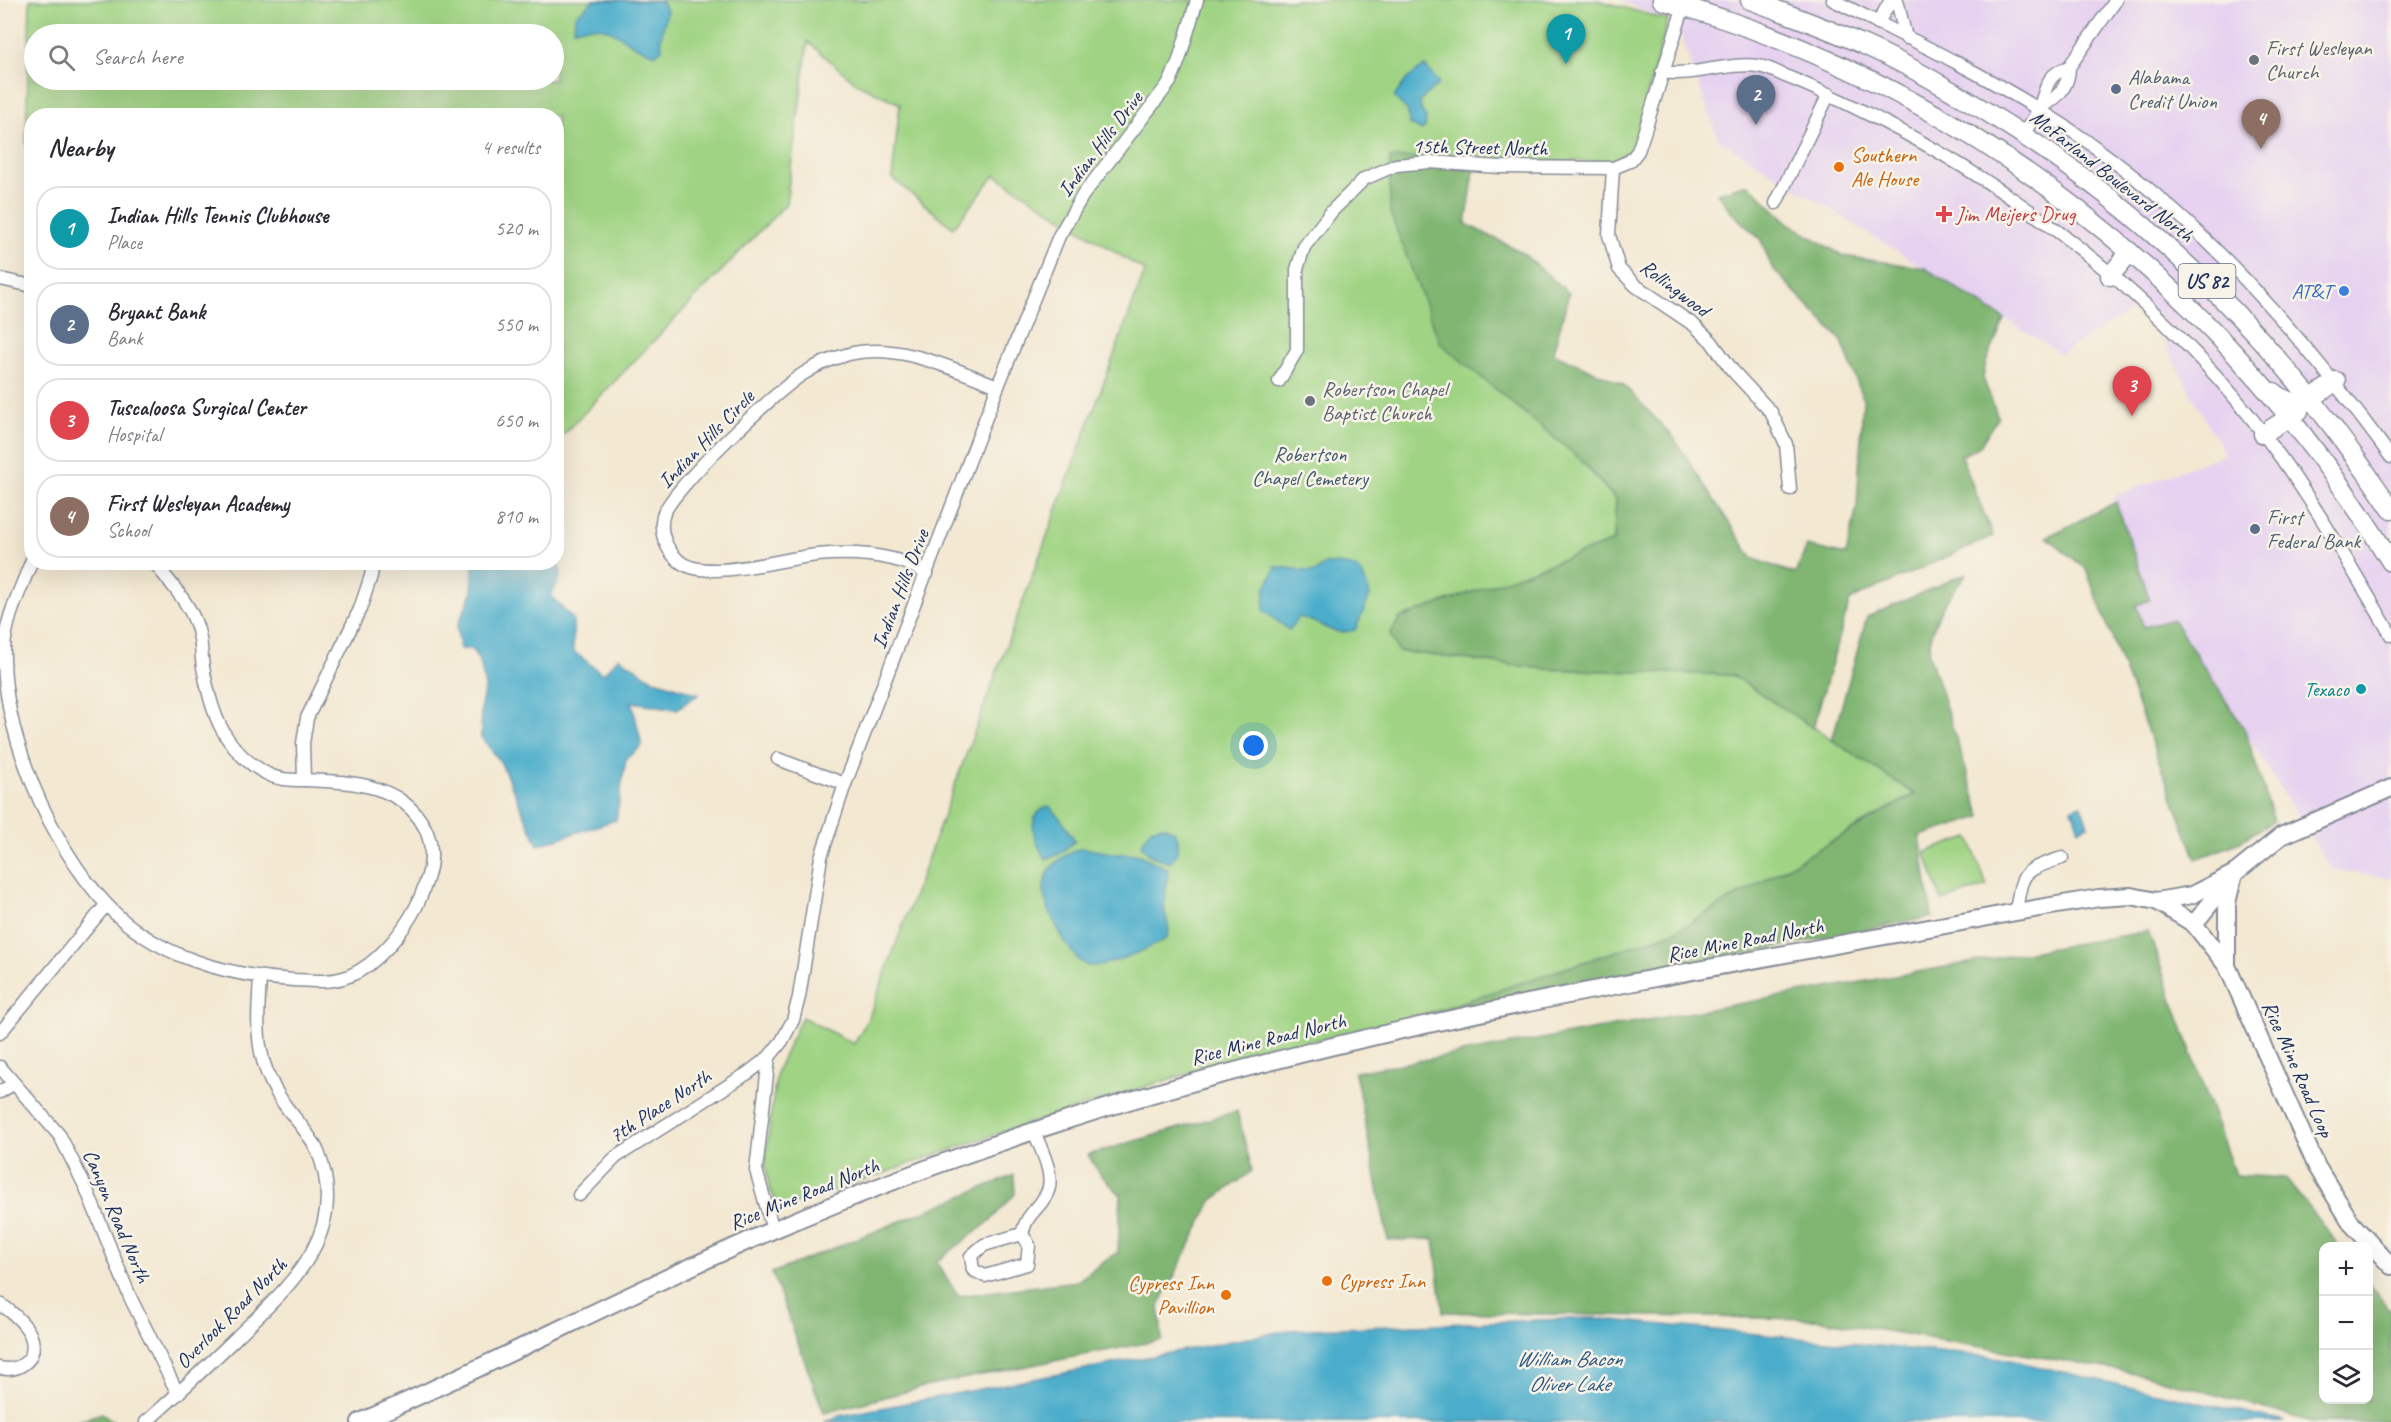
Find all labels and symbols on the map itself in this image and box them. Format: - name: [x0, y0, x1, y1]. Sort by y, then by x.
- pin: 1: [1546, 14, 1586, 64]
- place label: First Wesleyan Church: [2266, 35, 2372, 85]
- marker: First Wesleyan Church: [2247, 53, 2261, 67]
- place label: Alabama Credit Union: [2128, 64, 2217, 114]
- pin: 2: [1736, 76, 1776, 125]
- marker: Alabama Credit Union: [2109, 82, 2123, 96]
- street label: Indian Hills Drive: [1052, 85, 1149, 202]
- pin: 4: [2242, 100, 2280, 149]
- street label: McFarland Boulevard North: [2025, 104, 2199, 248]
- street label: 15th Street North: [1412, 133, 1549, 161]
- place label: Southern Ale House: [1851, 142, 1920, 192]
- marker: Southern Ale House: [1832, 160, 1846, 174]
- place label: Jim Meijers Drug: [1955, 201, 2077, 227]
- marker: Jim Meijers Drug: [1937, 207, 1951, 221]
- street label: Rollingwood: [1635, 253, 1717, 324]
- road number: US 82: [2178, 264, 2236, 298]
- place label: AT&T: [2291, 278, 2336, 304]
- marker: AT&T: [2337, 284, 2351, 298]
- pin: 3: [2112, 366, 2152, 416]
- place label: Robertson Chapel Baptist Church: [1322, 376, 1450, 426]
- street label: Indian Hills Circle: [652, 383, 760, 494]
- marker: Robertson Chapel Baptist Church: [1303, 394, 1317, 408]
- park label: Robertson Chapel Cemetery: [1252, 441, 1370, 491]
- place label: First Federal Bank: [2267, 504, 2361, 554]
- marker: First Federal Bank: [2248, 522, 2262, 536]
- street label: Indian Hills Drive: [865, 525, 935, 652]
- place label: Texaco: [2304, 676, 2351, 702]
- marker: Texaco: [2354, 682, 2368, 696]
- your location: [1239, 731, 1268, 760]
- street label: Rice Mine Road North: [1665, 912, 1826, 968]
- street label: Rice Mine Road Loop: [2256, 997, 2340, 1142]
- street label: Rice Mine Road North: [1188, 1007, 1349, 1071]
- street label: 7th Place North: [604, 1063, 717, 1149]
- street label: Canyon Road North: [77, 1145, 157, 1288]
- street label: Rice Mine Road North: [726, 1152, 883, 1236]
- street label: Overlook Road North: [170, 1251, 293, 1374]
- place label: Cypress Inn: [1339, 1268, 1426, 1294]
- place label: Cypress Inn Pavillion: [1128, 1270, 1215, 1320]
- marker: Cypress Inn: [1320, 1274, 1334, 1288]
- marker: Cypress Inn Pavillion: [1219, 1288, 1233, 1302]
- water label: William Bacon Oliver Lake: [1516, 1345, 1624, 1398]

